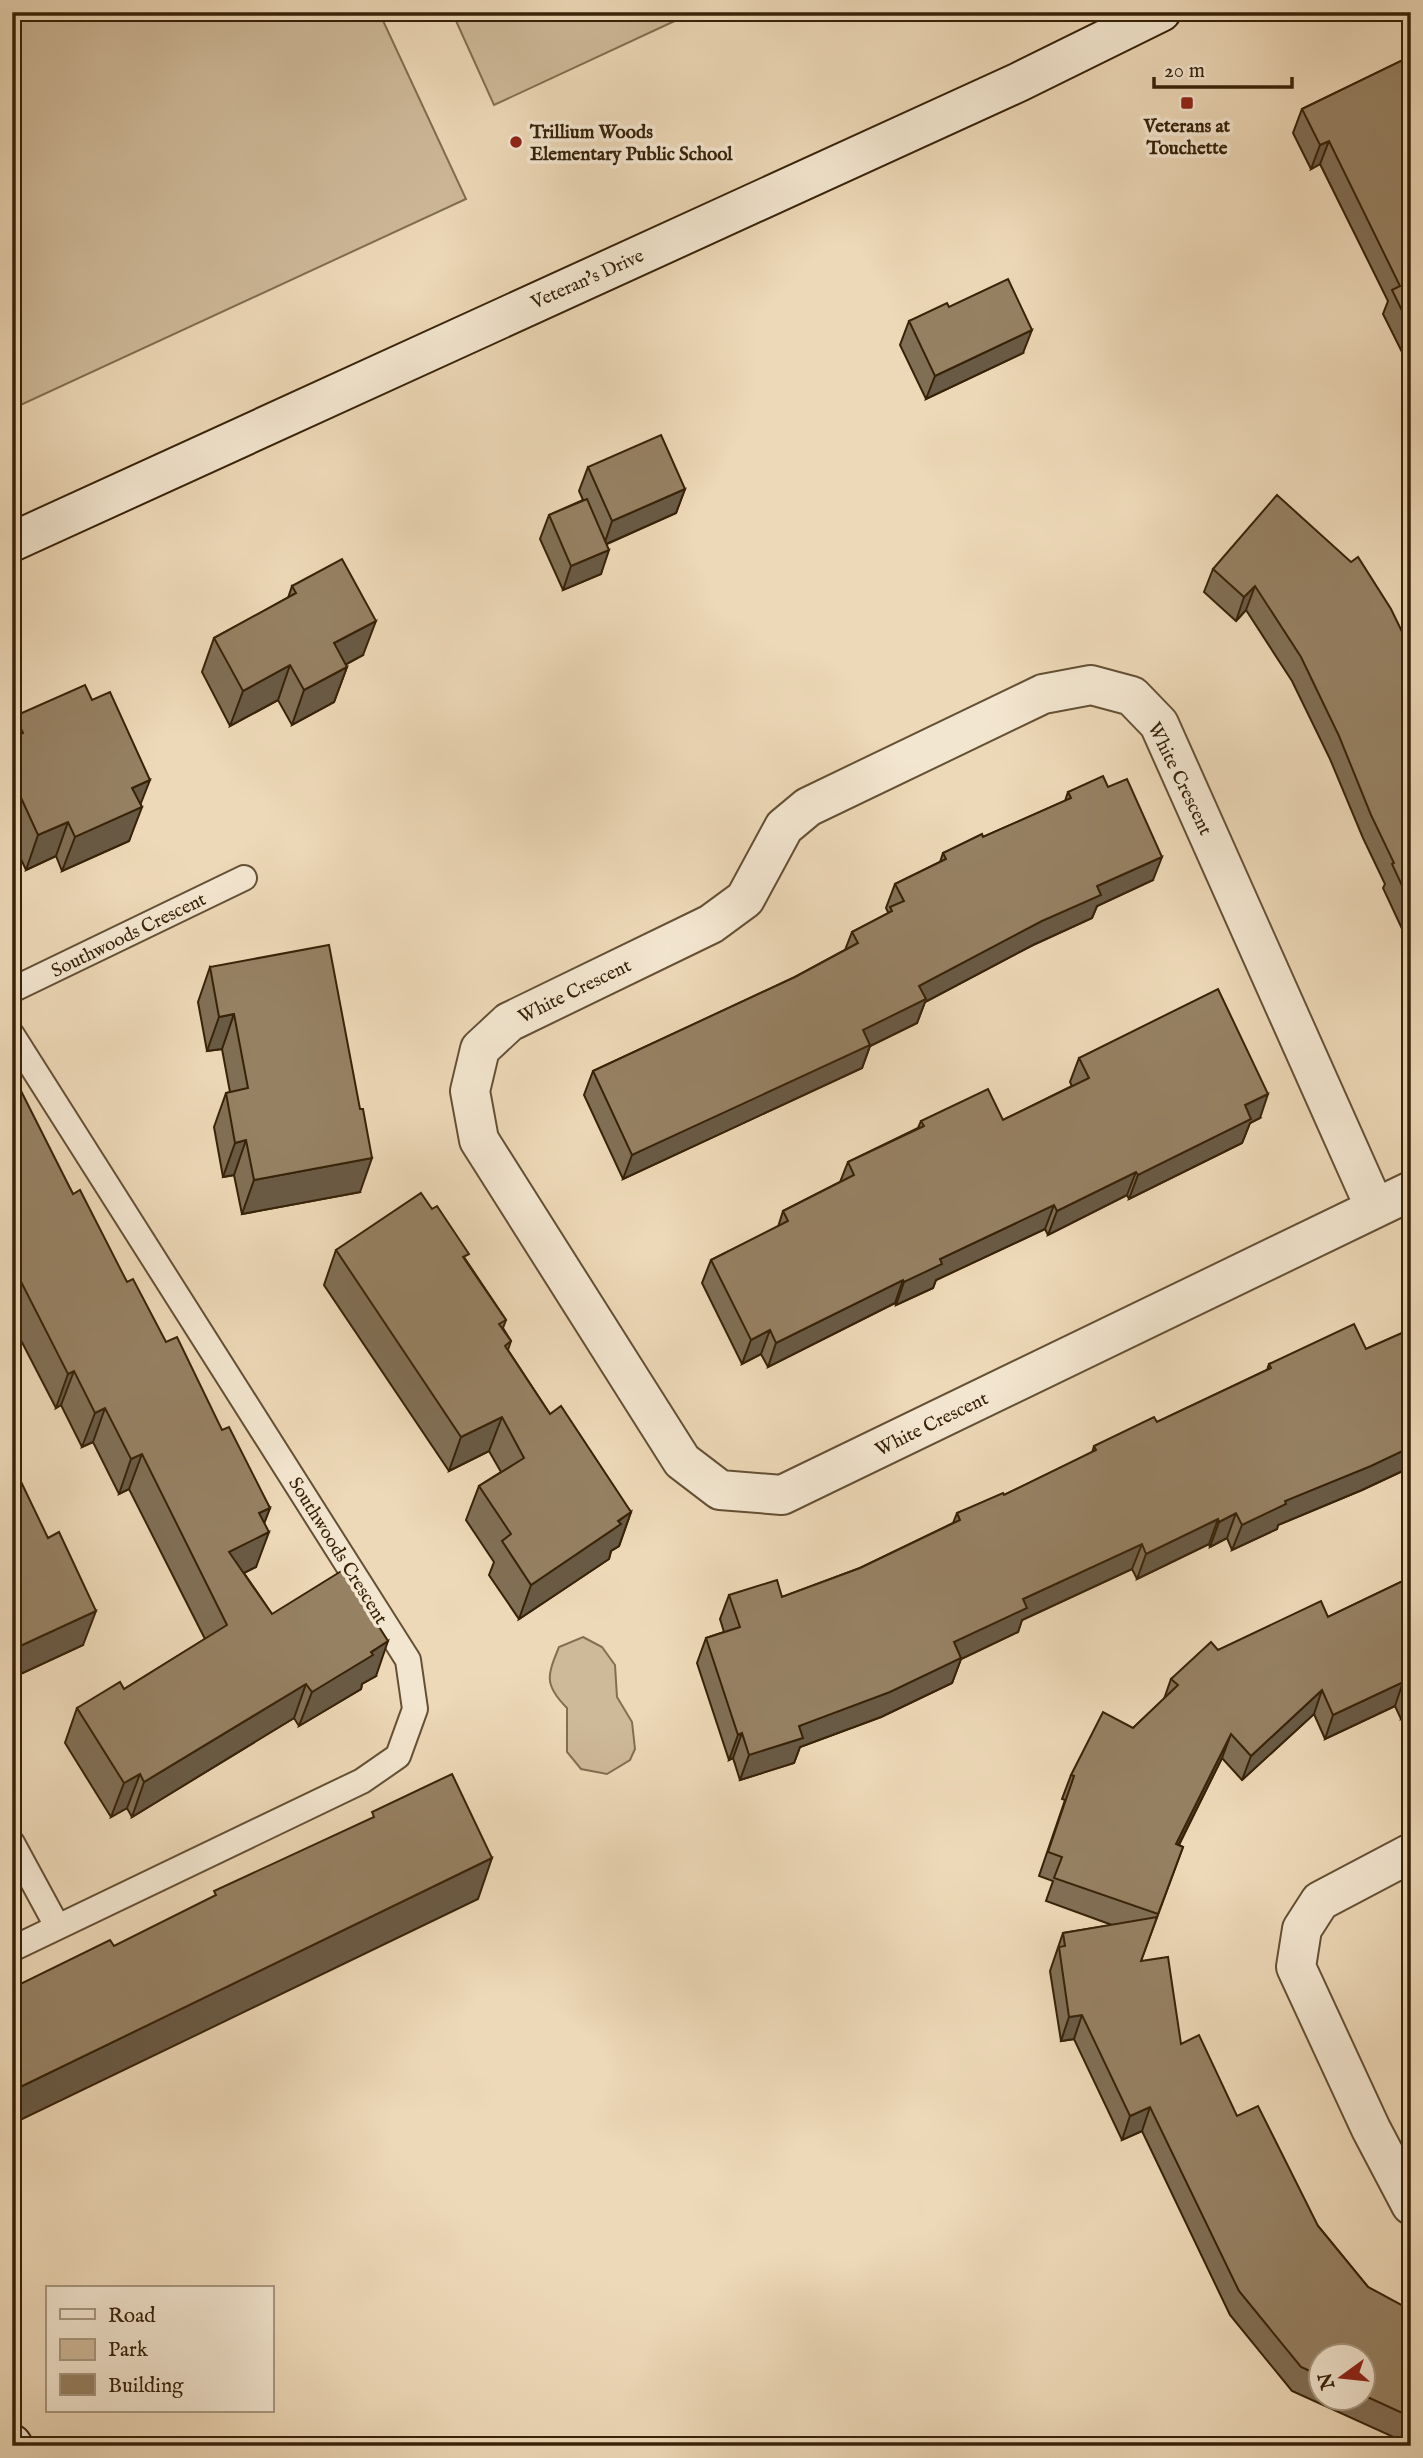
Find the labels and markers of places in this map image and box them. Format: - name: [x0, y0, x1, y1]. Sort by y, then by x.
- marker: Veterans at Touchette: [1179, 95, 1195, 111]
- place label: Veterans at Touchette: [1143, 115, 1231, 161]
- place label: Trillium Woods Elementary Public School: [529, 121, 733, 167]
- marker: Trillium Woods Elementary Public School: [508, 134, 524, 150]

